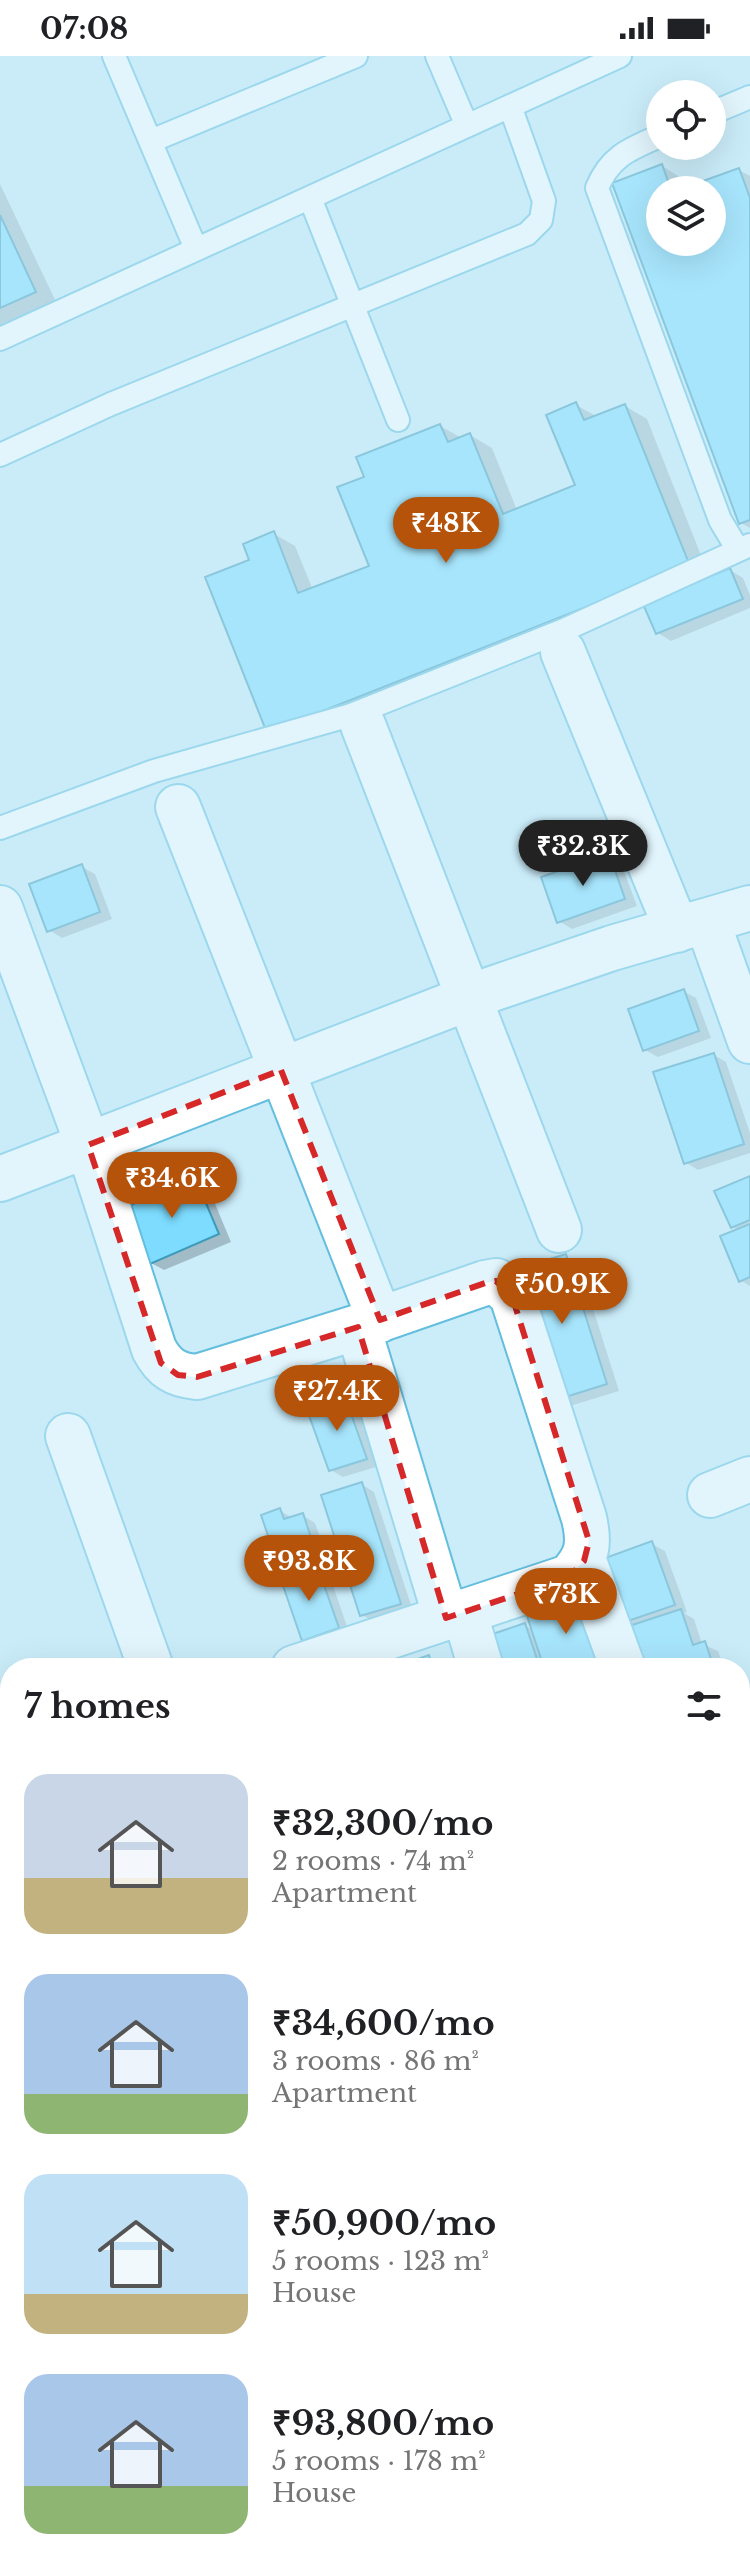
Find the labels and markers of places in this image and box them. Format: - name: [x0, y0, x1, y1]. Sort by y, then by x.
- pin: ₹48K: [399, 497, 493, 565]
- pin: ₹32.3K: [518, 820, 648, 888]
- pin: ₹34.6K: [107, 1152, 237, 1220]
- pin: ₹50.9K: [497, 1258, 627, 1326]
- pin: ₹27.4K: [272, 1365, 402, 1433]
- pin: ₹93.8K: [244, 1535, 374, 1603]
- pin: ₹73K: [519, 1568, 613, 1636]

